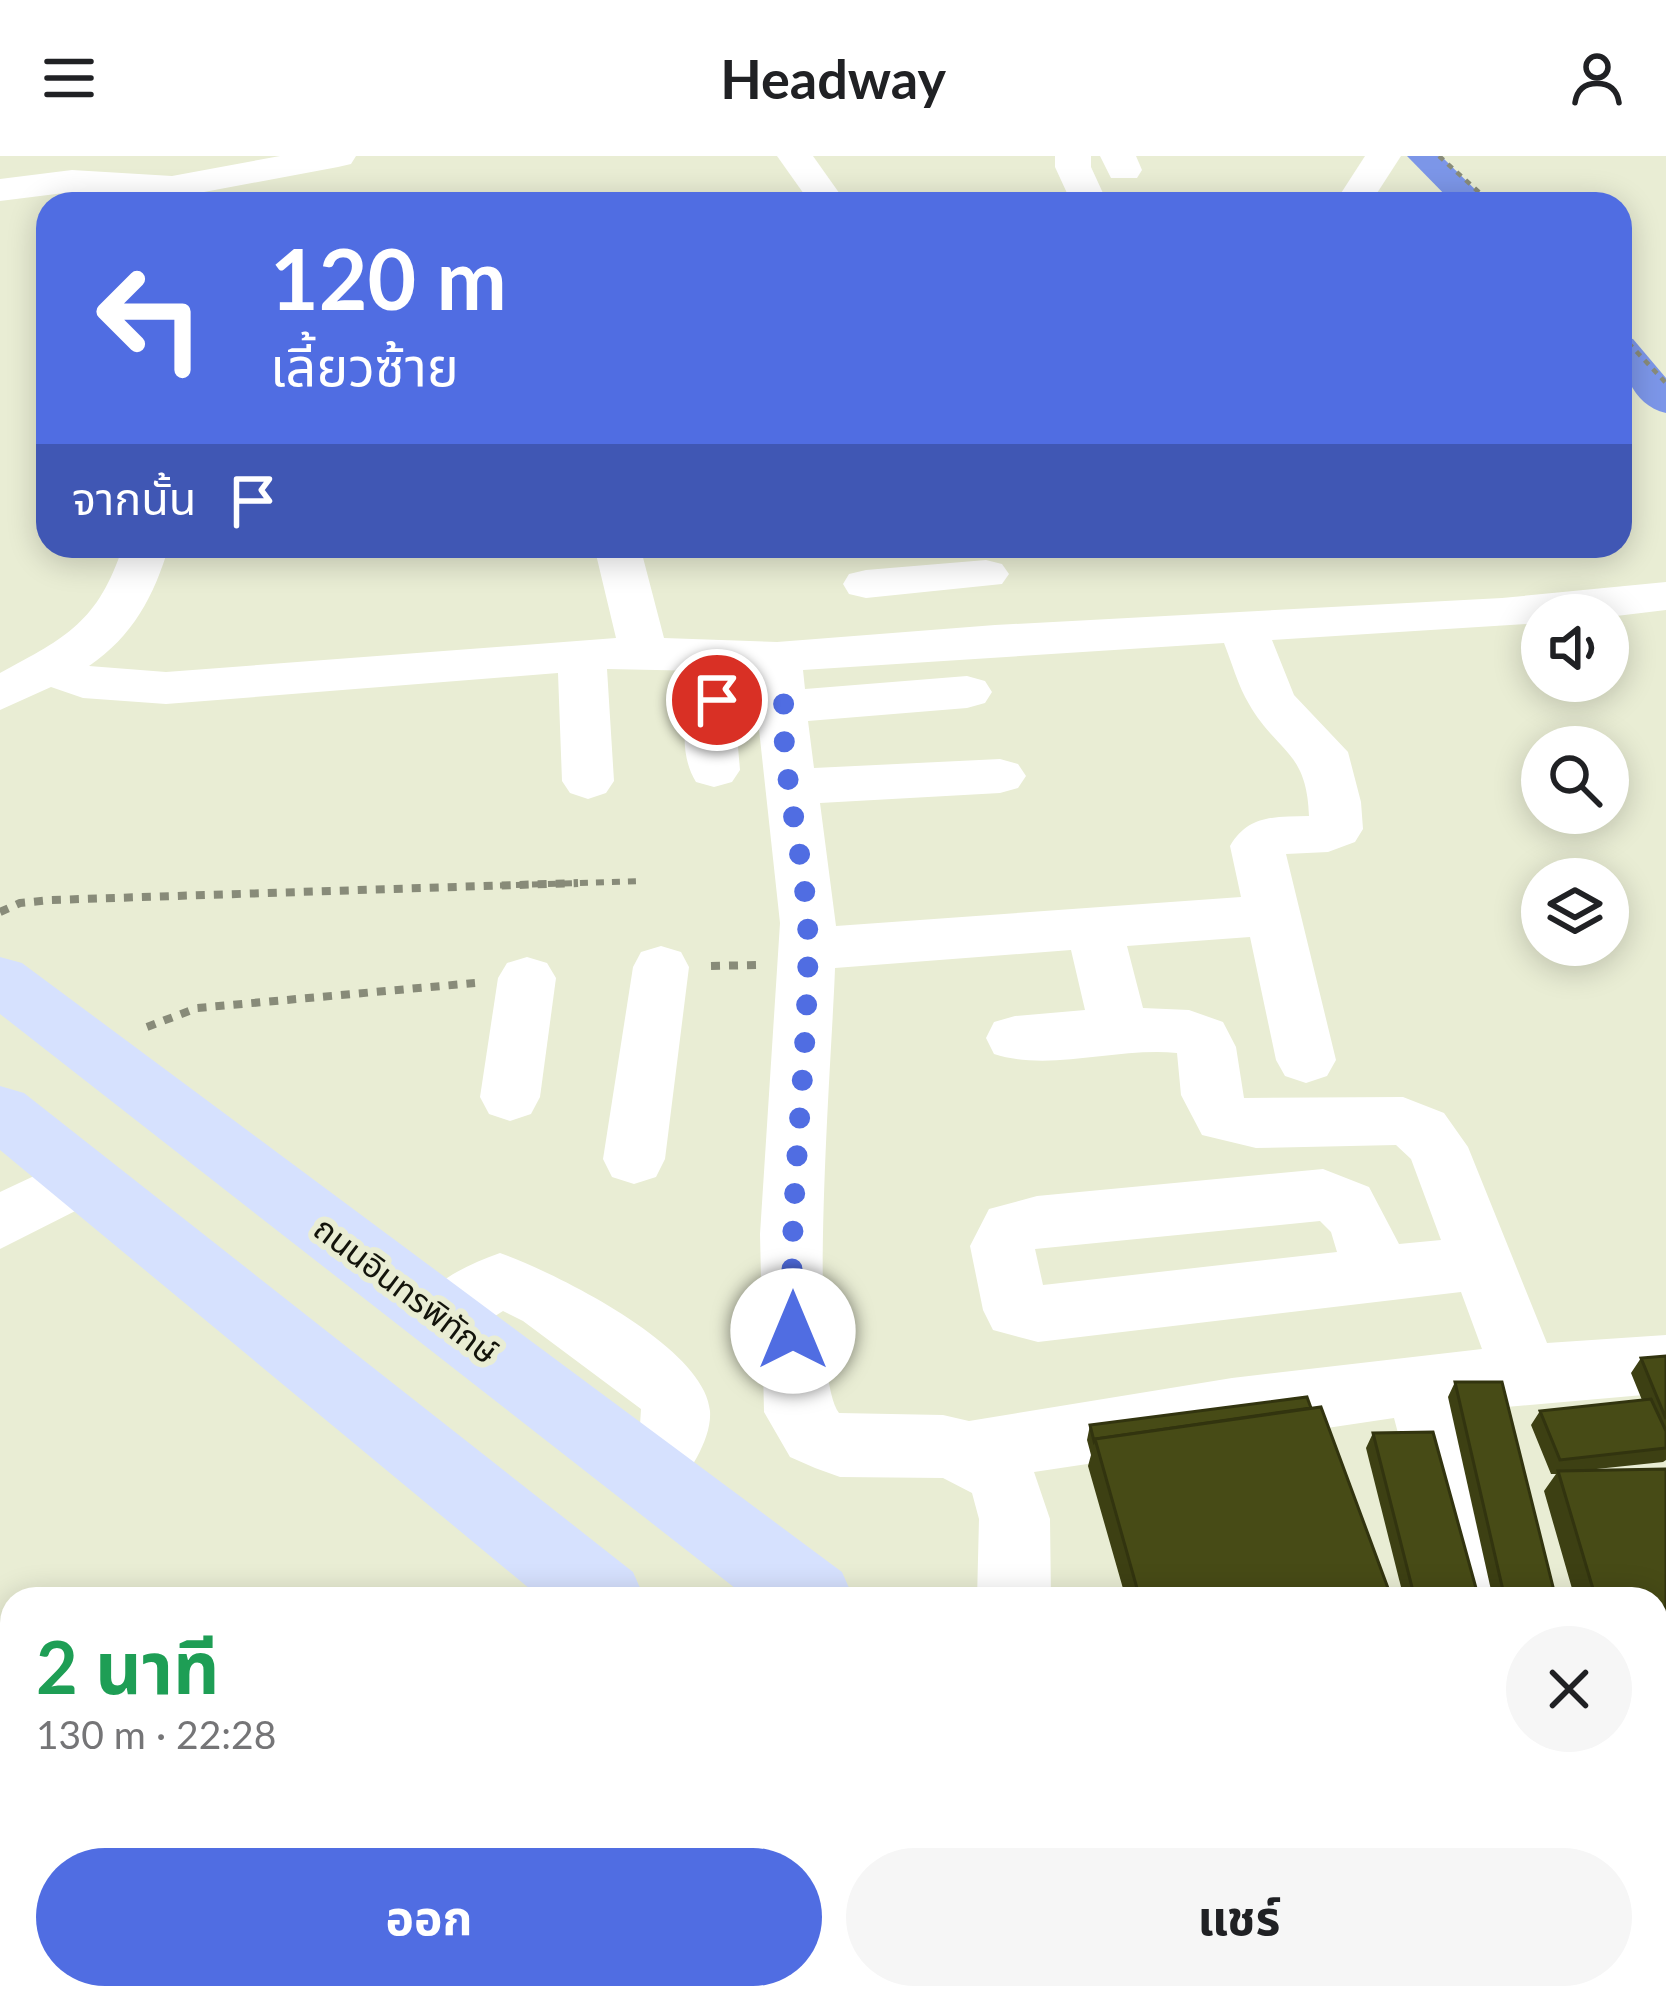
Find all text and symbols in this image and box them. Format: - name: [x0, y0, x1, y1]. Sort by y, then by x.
- icon: menu: [36, 45, 102, 111]
- icon: person: [1564, 45, 1630, 111]
- text: Headway: [720, 46, 946, 111]
- text: 120 m: [270, 227, 507, 328]
- icon: left: [72, 240, 228, 396]
- text: เลี้ยวซ้าย: [270, 333, 459, 398]
- icon: arrive: [220, 468, 286, 534]
- text: จากนั้น: [72, 471, 196, 525]
- map controls: [1521, 594, 1629, 966]
- button: sound: [1521, 594, 1629, 702]
- pin: [666, 649, 768, 751]
- icon: arrive: [684, 667, 750, 733]
- button: search: [1521, 726, 1629, 834]
- button: layers: [1521, 858, 1629, 966]
- street label: ถนนอินทรพิทักษ์: [307, 1207, 506, 1371]
- position arrow: [730, 1268, 856, 1394]
- text: 2 นาที: [36, 1623, 219, 1709]
- button: close: [1506, 1626, 1632, 1752]
- text: 130 m · 22:28: [36, 1711, 276, 1757]
- button: ออก: [36, 1848, 822, 1986]
- button: แชร์: [846, 1848, 1632, 1986]

